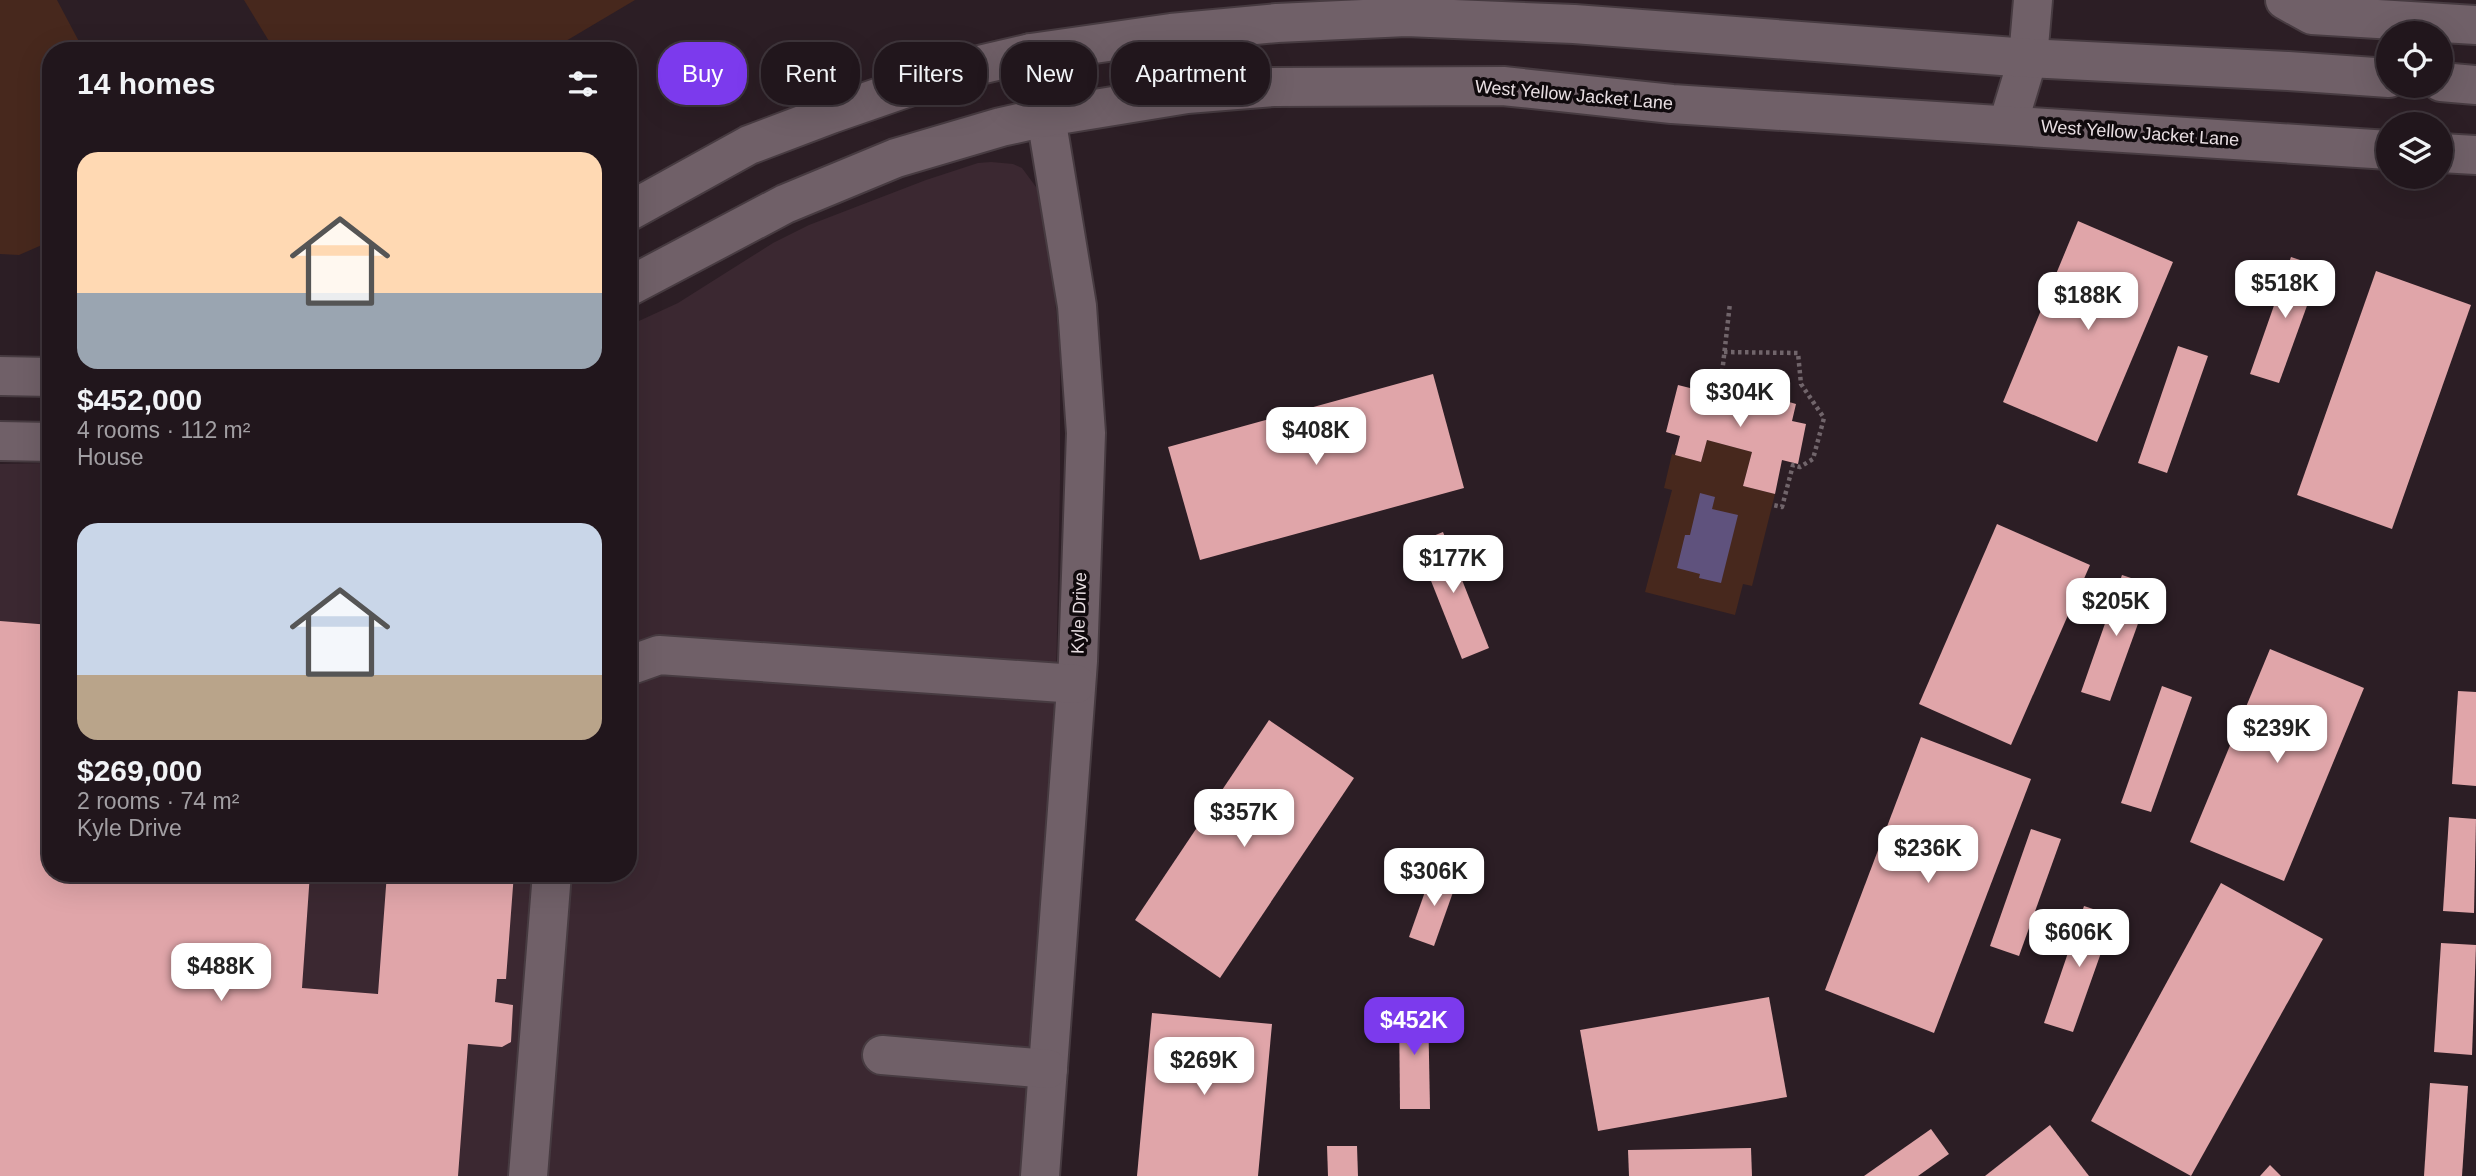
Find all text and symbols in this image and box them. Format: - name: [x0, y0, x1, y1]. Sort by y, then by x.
- map controls: [2376, 21, 2453, 189]
- button: locate: [2376, 21, 2453, 98]
- chip: Buy: [658, 42, 747, 105]
- chip: Rent: [761, 42, 860, 105]
- chip: Filters: [874, 42, 987, 105]
- chip: New: [1001, 42, 1097, 105]
- chip: Apartment: [1111, 42, 1270, 105]
- icon: filters: [564, 65, 602, 103]
- text: 14 homes: [77, 67, 215, 100]
- street label: West Yellow Jacket Lane: [1474, 76, 1674, 114]
- button: layers: [2376, 112, 2453, 189]
- street label: West Yellow Jacket Lane: [2040, 116, 2240, 150]
- icon: home: [277, 198, 403, 324]
- pin: $518K: [2236, 260, 2334, 320]
- text: $518K: [2251, 270, 2319, 296]
- pin: $188K: [2039, 272, 2137, 332]
- text: $188K: [2054, 282, 2122, 308]
- pin: $304K: [1691, 370, 1789, 429]
- text: $304K: [1706, 379, 1774, 405]
- text: $452,000: [77, 383, 202, 416]
- pin: $408K: [1267, 407, 1365, 467]
- text: 4 rooms · 112 m²: [77, 417, 250, 443]
- text: $408K: [1282, 417, 1350, 443]
- text: House: [77, 444, 143, 470]
- pin: $177K: [1404, 536, 1502, 595]
- text: $177K: [1419, 545, 1487, 571]
- icon: home: [277, 569, 403, 695]
- street label: Kyle Drive: [1068, 572, 1090, 654]
- pin: $205K: [2067, 578, 2165, 638]
- text: $205K: [2082, 588, 2150, 614]
- pin: $239K: [2228, 706, 2326, 765]
- text: $239K: [2243, 715, 2311, 741]
- text: $269,000: [77, 754, 202, 787]
- text: 2 rooms · 74 m²: [77, 788, 239, 814]
- pin: $357K: [1195, 790, 1293, 849]
- text: $357K: [1210, 799, 1278, 825]
- text: Kyle Drive: [77, 815, 182, 841]
- pin: $236K: [1879, 826, 1977, 885]
- text: $236K: [1894, 835, 1962, 861]
- pin: $306K: [1385, 848, 1483, 908]
- text: $306K: [1400, 858, 1468, 884]
- pin: $606K: [2030, 909, 2128, 969]
- text: $606K: [2045, 919, 2113, 945]
- pin: $488K: [172, 944, 270, 1003]
- text: $488K: [187, 953, 255, 979]
- pin: $452K: [1365, 998, 1463, 1057]
- text: $452K: [1380, 1007, 1448, 1033]
- pin: $269K: [1155, 1038, 1253, 1097]
- text: $269K: [1170, 1047, 1238, 1073]

